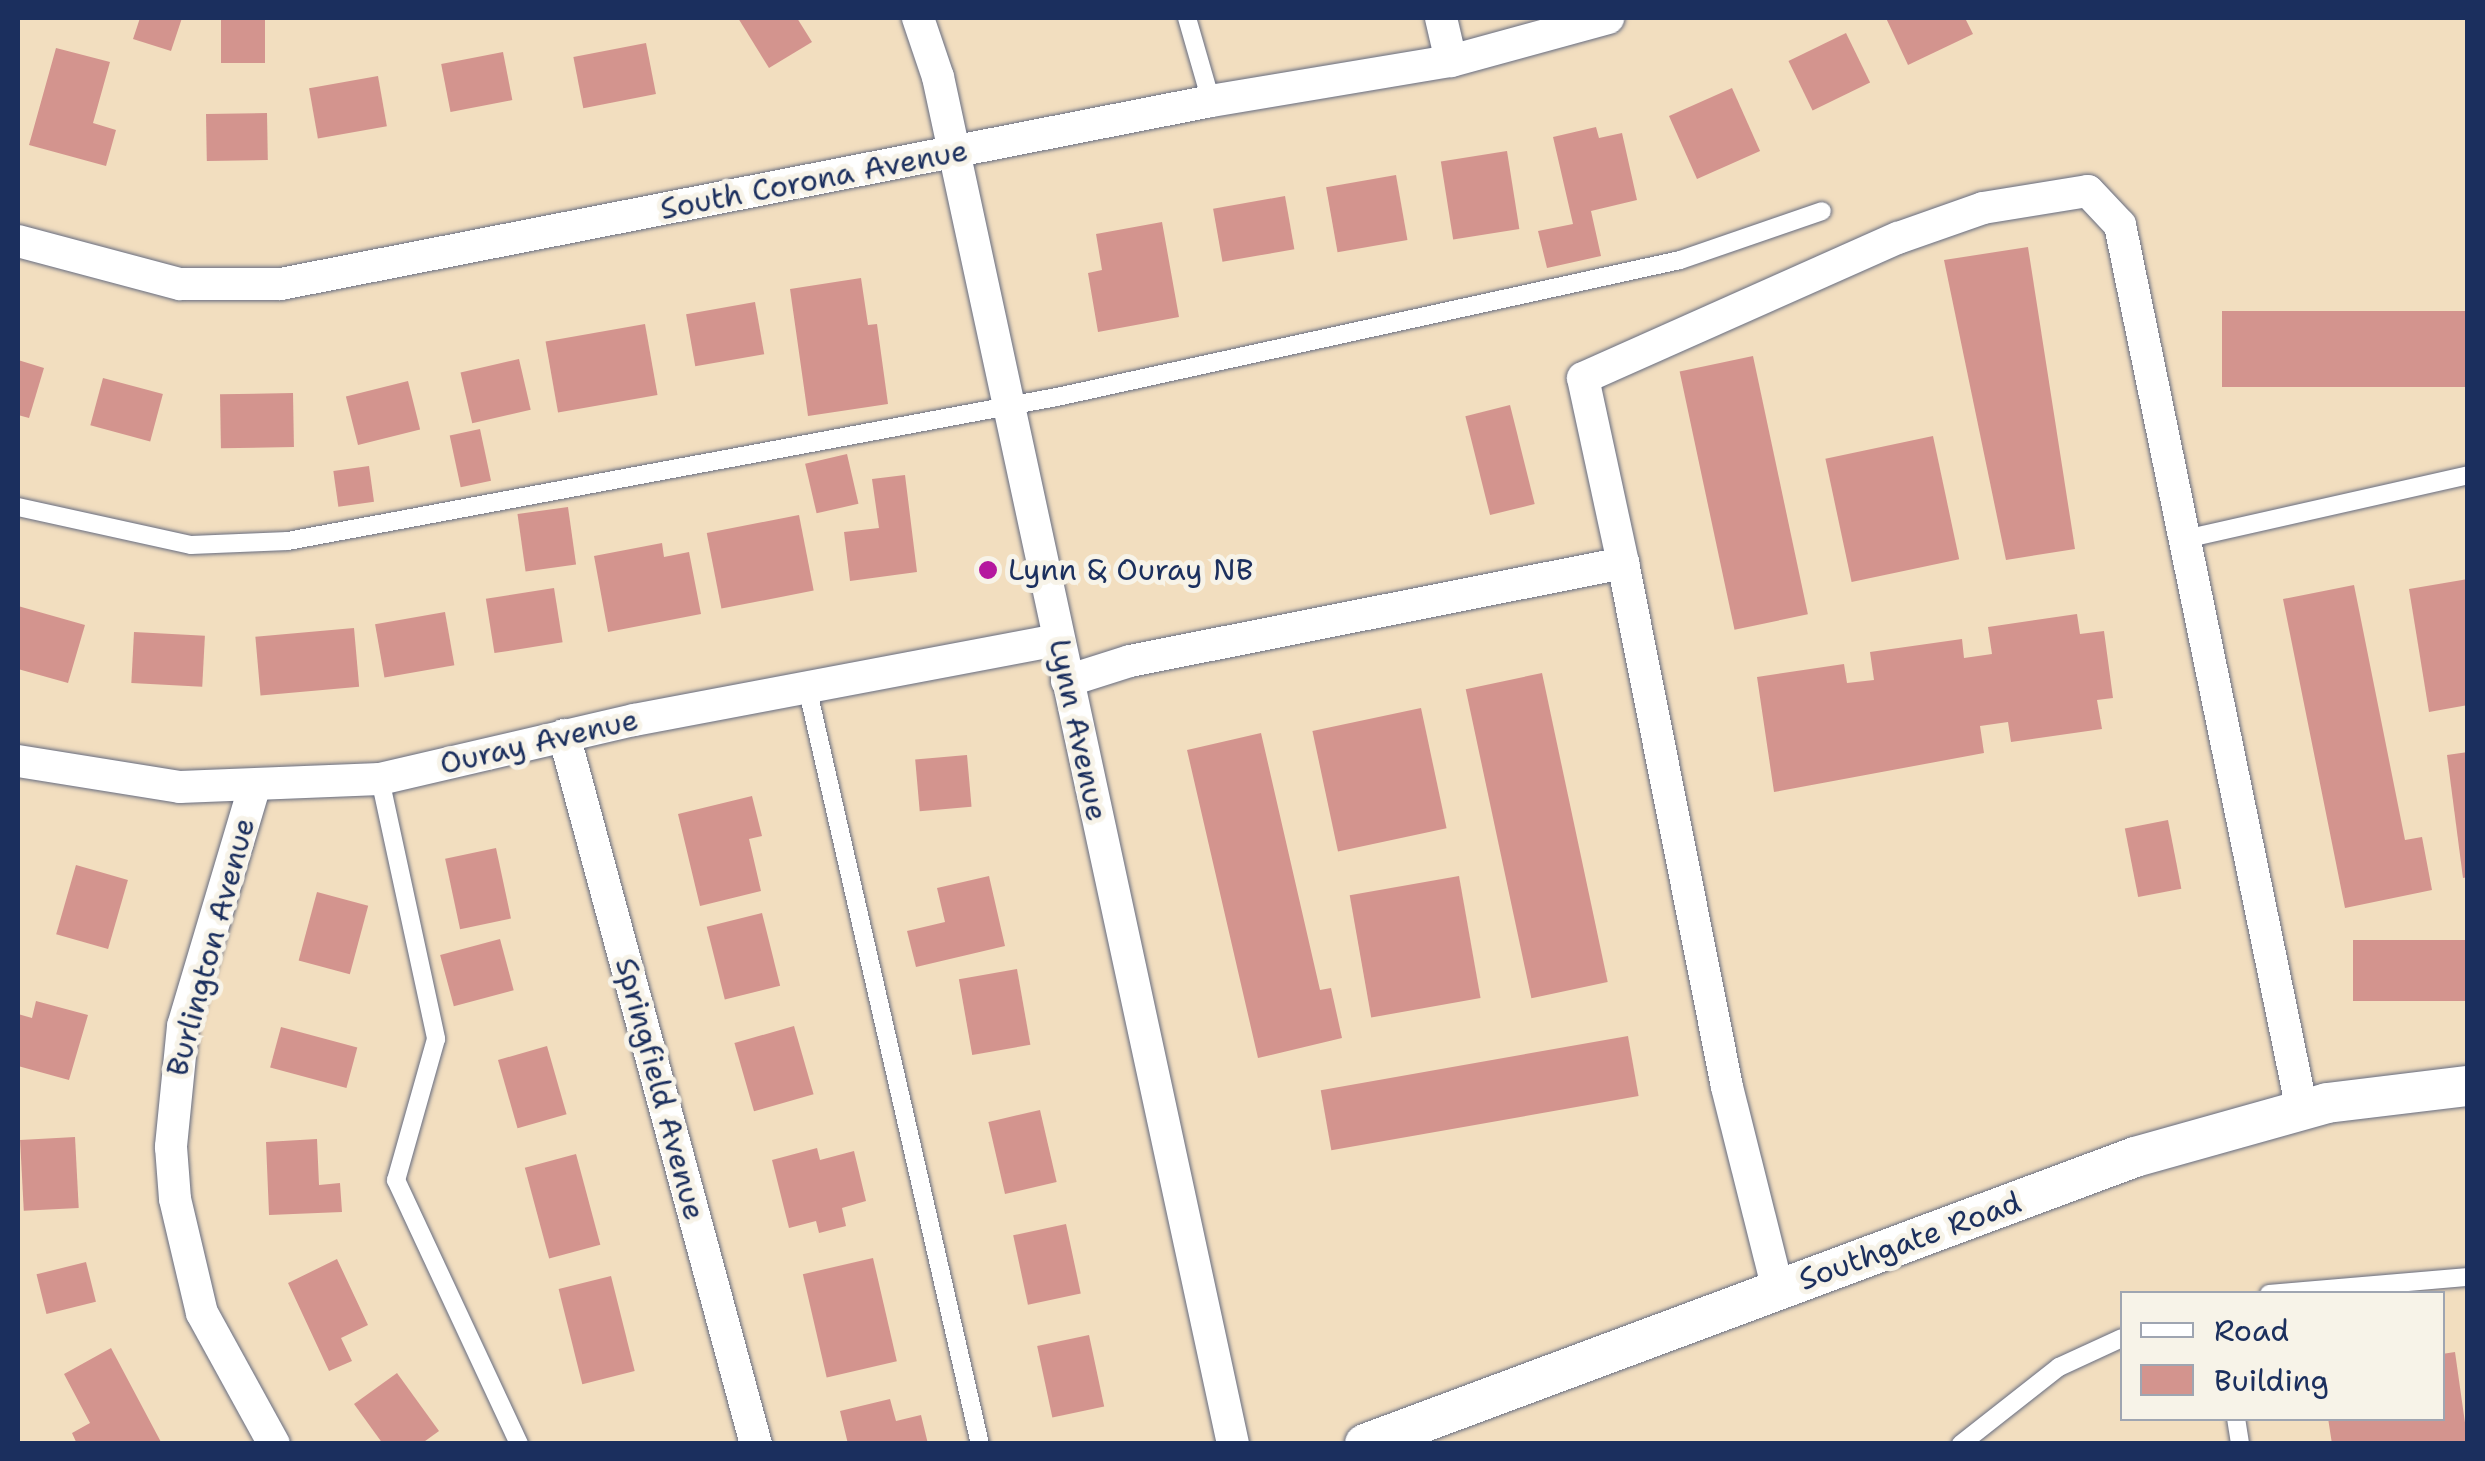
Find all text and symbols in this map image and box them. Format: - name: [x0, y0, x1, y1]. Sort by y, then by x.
- street label: South Corona Avenue: [657, 133, 971, 227]
- place label: Lynn & Ouray NB: [1008, 552, 1253, 588]
- marker: Lynn & Ouray NB: [977, 559, 999, 581]
- street label: Lynn Avenue: [1041, 636, 1115, 824]
- street label: Ouray Avenue: [436, 702, 642, 782]
- street label: Burlington Avenue: [159, 814, 263, 1080]
- street label: Springfield Avenue: [608, 954, 712, 1224]
- street label: Southgate Road: [1794, 1184, 2026, 1298]
- legend: [2120, 1291, 2445, 1421]
- text: Road: [2214, 1310, 2289, 1351]
- text: Building: [2214, 1360, 2329, 1401]

